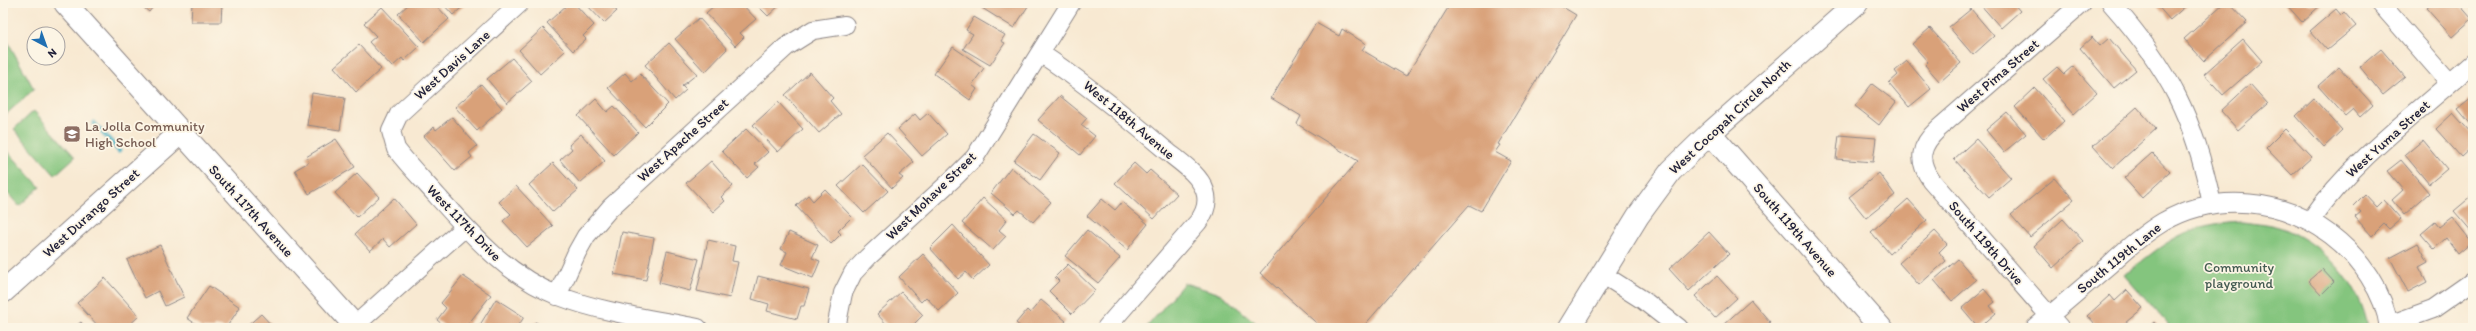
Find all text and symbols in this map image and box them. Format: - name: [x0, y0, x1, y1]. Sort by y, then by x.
- north arrow: [26, 26, 66, 66]
- street label: West Davis Lane: [410, 26, 494, 104]
- street label: West Pima Street: [1953, 36, 2043, 116]
- text: N: [45, 46, 59, 61]
- street label: West Cocopah Circle North: [1665, 56, 1795, 178]
- street label: West 118th Avenue: [1080, 77, 1178, 163]
- street label: West Apache Street: [634, 95, 732, 185]
- street label: West Yuma Street: [2342, 97, 2434, 181]
- place label: La Jolla Community High School: [85, 118, 205, 151]
- school or university icon: La Jolla Community High School: [62, 124, 82, 144]
- street label: West Mohave Street: [882, 148, 980, 244]
- street label: South 117th Avenue: [205, 161, 297, 261]
- street label: West Durango Street: [39, 165, 143, 261]
- street label: South 119th Avenue: [1750, 180, 1841, 281]
- street label: West 117th Drive: [423, 181, 505, 265]
- street label: South 119th Drive: [1945, 198, 2027, 289]
- street label: South 119th Lane: [2074, 219, 2165, 297]
- park label: Community playground: [2204, 259, 2275, 292]

